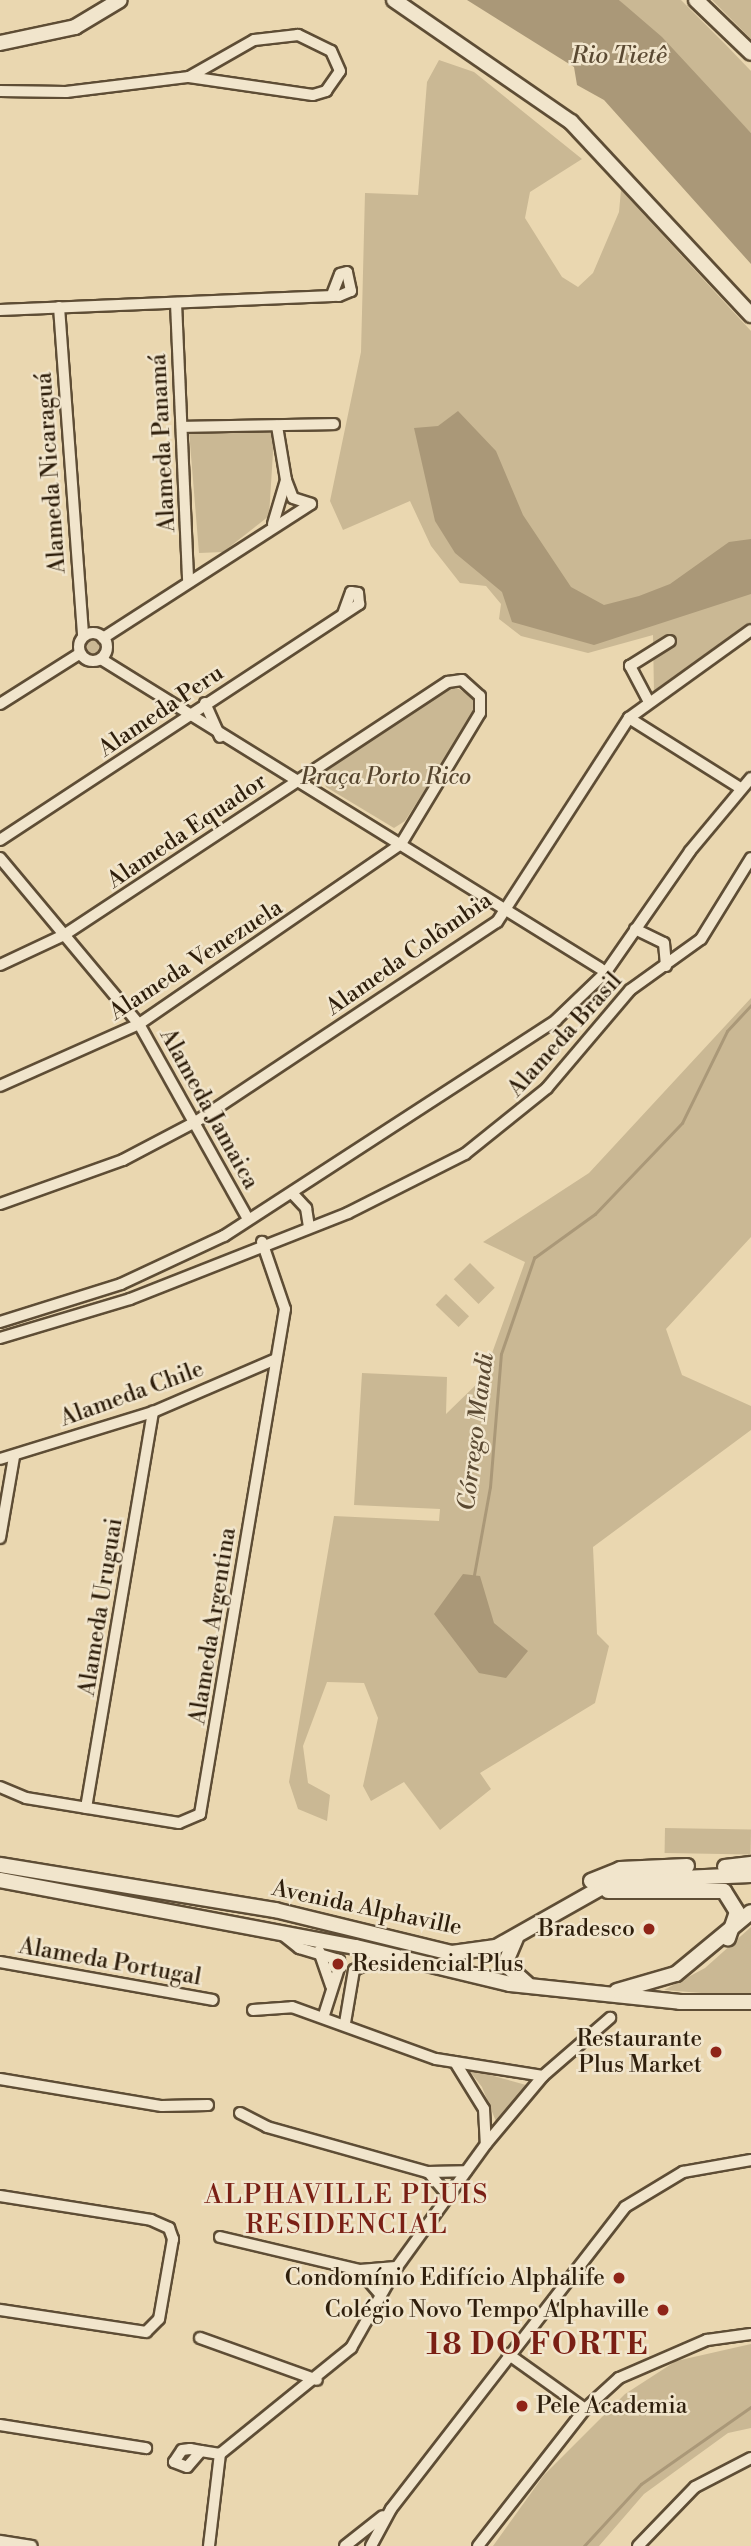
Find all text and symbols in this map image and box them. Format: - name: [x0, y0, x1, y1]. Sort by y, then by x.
- water label: Rio Tietê: [571, 43, 667, 71]
- street label: Alameda Panamá: [145, 353, 181, 533]
- street label: Alameda Nicaraguá: [30, 372, 72, 574]
- street label: Alameda Peru: [93, 659, 229, 763]
- park label: Praça Porto Rico: [301, 763, 471, 791]
- street label: Alameda Equador: [102, 767, 272, 895]
- street label: Alameda Colômbia: [321, 886, 497, 1022]
- street label: Alameda Venezuela: [104, 894, 288, 1026]
- street label: Alameda Brasil: [502, 967, 628, 1103]
- street label: Alameda Jamaica: [153, 1024, 265, 1194]
- water label: Córrego Mandi: [453, 1351, 501, 1513]
- street label: Alameda Chile: [56, 1355, 208, 1433]
- street label: Alameda Uruguai: [73, 1516, 129, 1698]
- street label: Alameda Argentina: [184, 1526, 242, 1726]
- street label: Avenida Alphaville: [270, 1874, 464, 1942]
- place label: Bradesco: [538, 1915, 635, 1943]
- marker: Bradesco: [641, 1921, 657, 1937]
- street label: Alameda Portugal: [17, 1932, 203, 1992]
- place label: Residencial Plus: [352, 1950, 523, 1978]
- marker: Residencial Plus: [330, 1956, 346, 1972]
- place label: Restaurante Plus Market: [576, 2025, 702, 2079]
- marker: Restaurante Plus Market: [708, 2044, 724, 2060]
- district label: ALPHAVILLE PLUIS RESIDENCIAL: [207, 2180, 487, 2242]
- place label: Condomínio Edifício Alphalife: [285, 2264, 605, 2292]
- marker: Condomínio Edifício Alphalife: [611, 2270, 627, 2286]
- place label: Colégio Novo Tempo Alphaville: [325, 2296, 649, 2324]
- marker: Colégio Novo Tempo Alphaville: [655, 2302, 671, 2318]
- district label: 18 DO FORTE: [428, 2327, 648, 2363]
- place label: Pele Academia: [536, 2392, 687, 2420]
- marker: Pele Academia: [514, 2398, 530, 2414]

